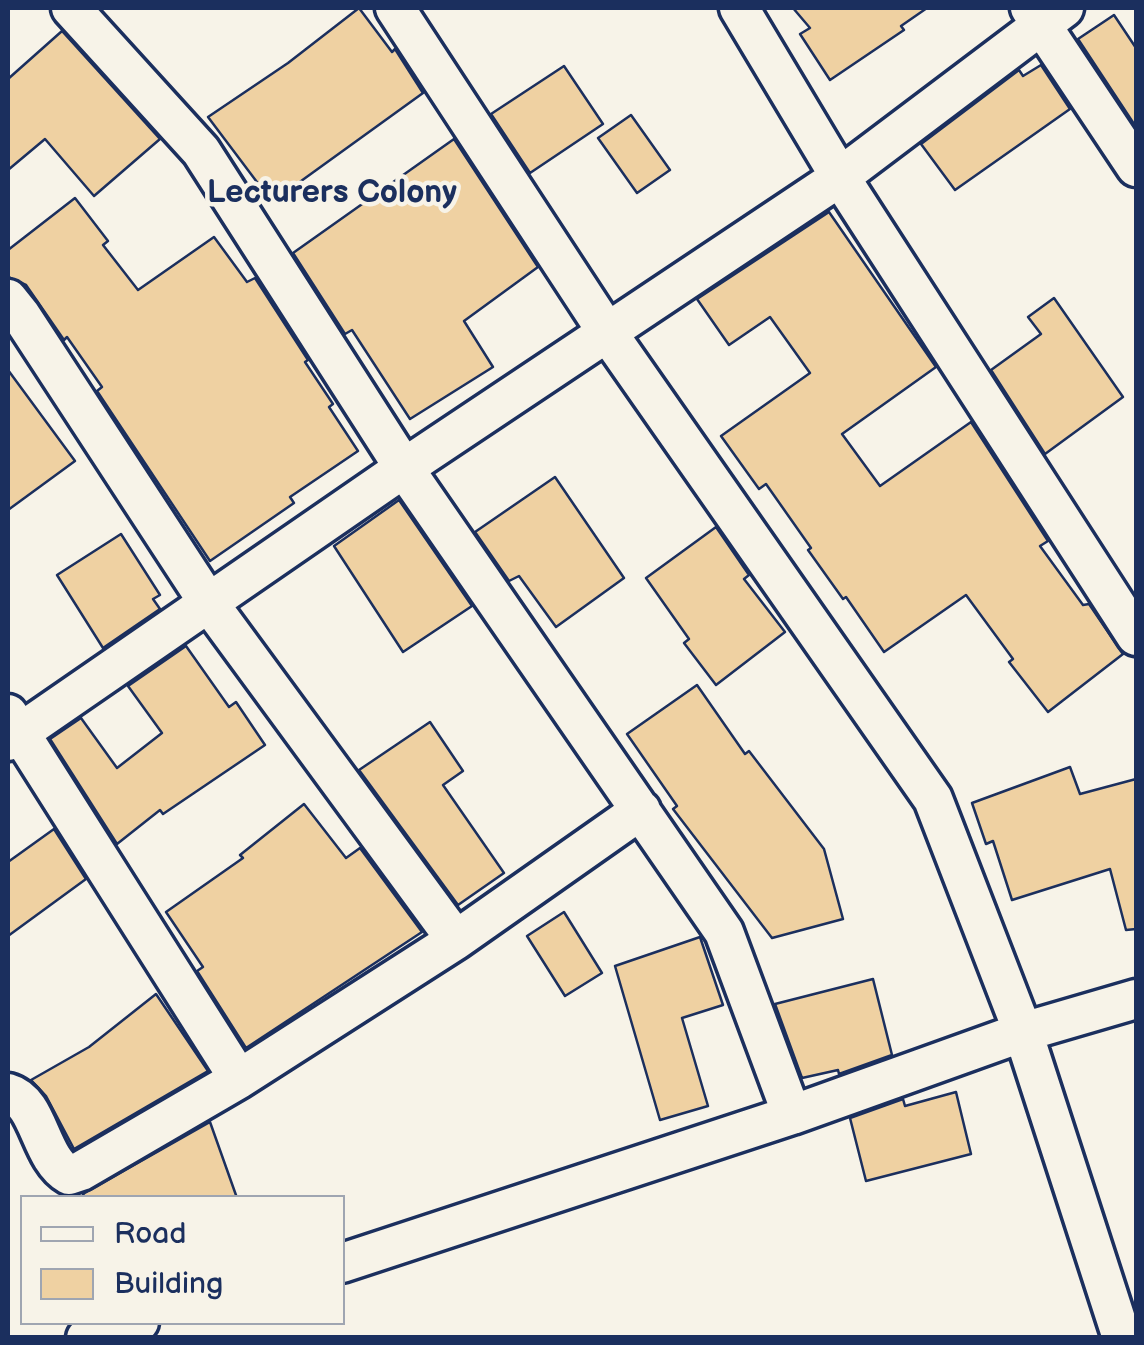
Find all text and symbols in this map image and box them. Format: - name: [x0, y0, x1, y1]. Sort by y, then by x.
- district label: Lecturers Colony: [207, 175, 457, 213]
- legend: [20, 1195, 345, 1325]
- text: Road: [114, 1216, 187, 1252]
- text: Building: [114, 1266, 223, 1302]

